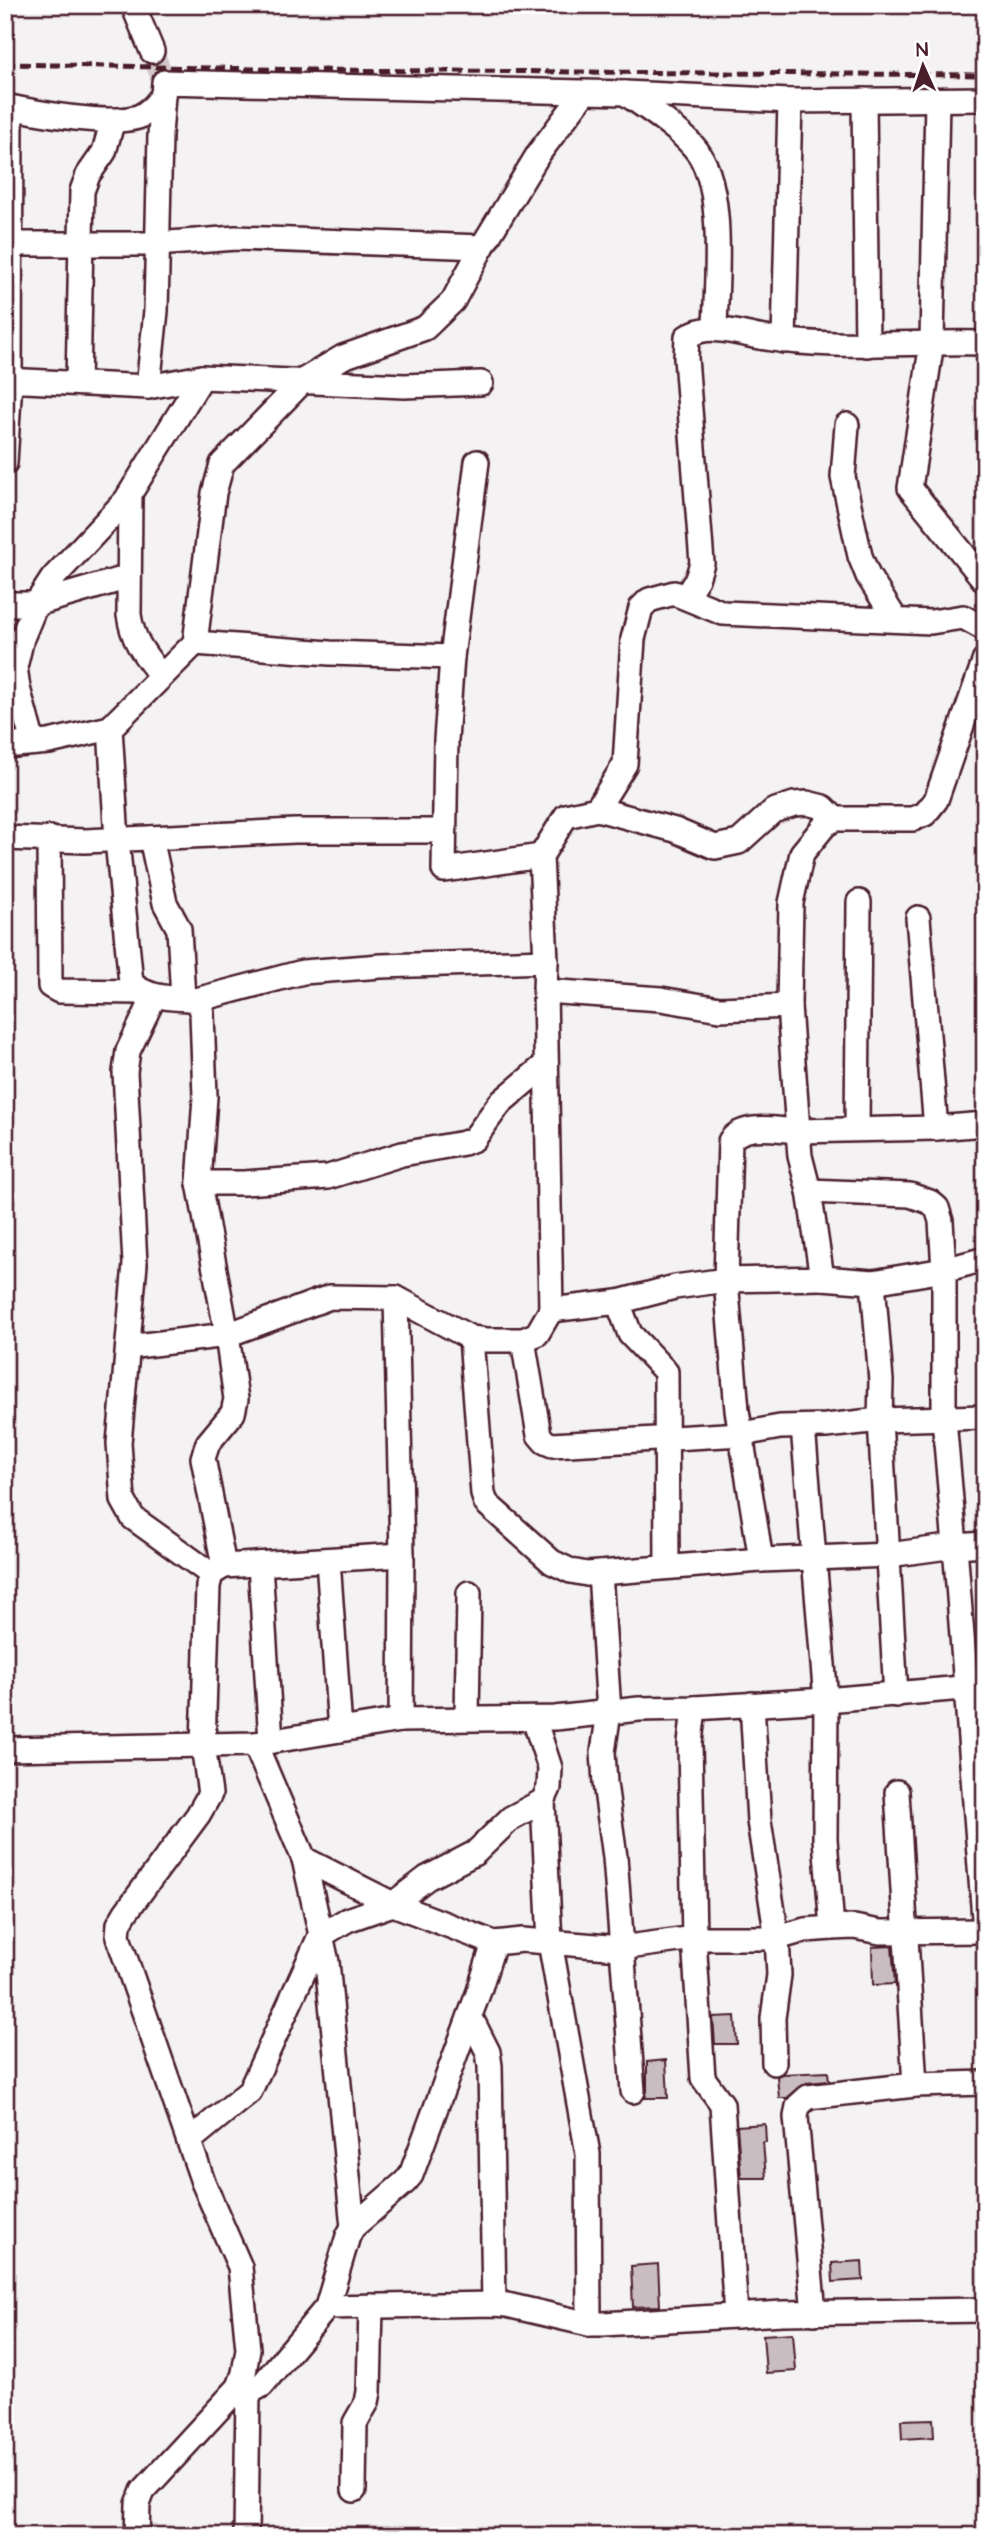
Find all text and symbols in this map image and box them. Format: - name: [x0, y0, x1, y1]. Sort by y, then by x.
- north arrow: [888, 32, 958, 102]
- text: N: [916, 37, 929, 64]

